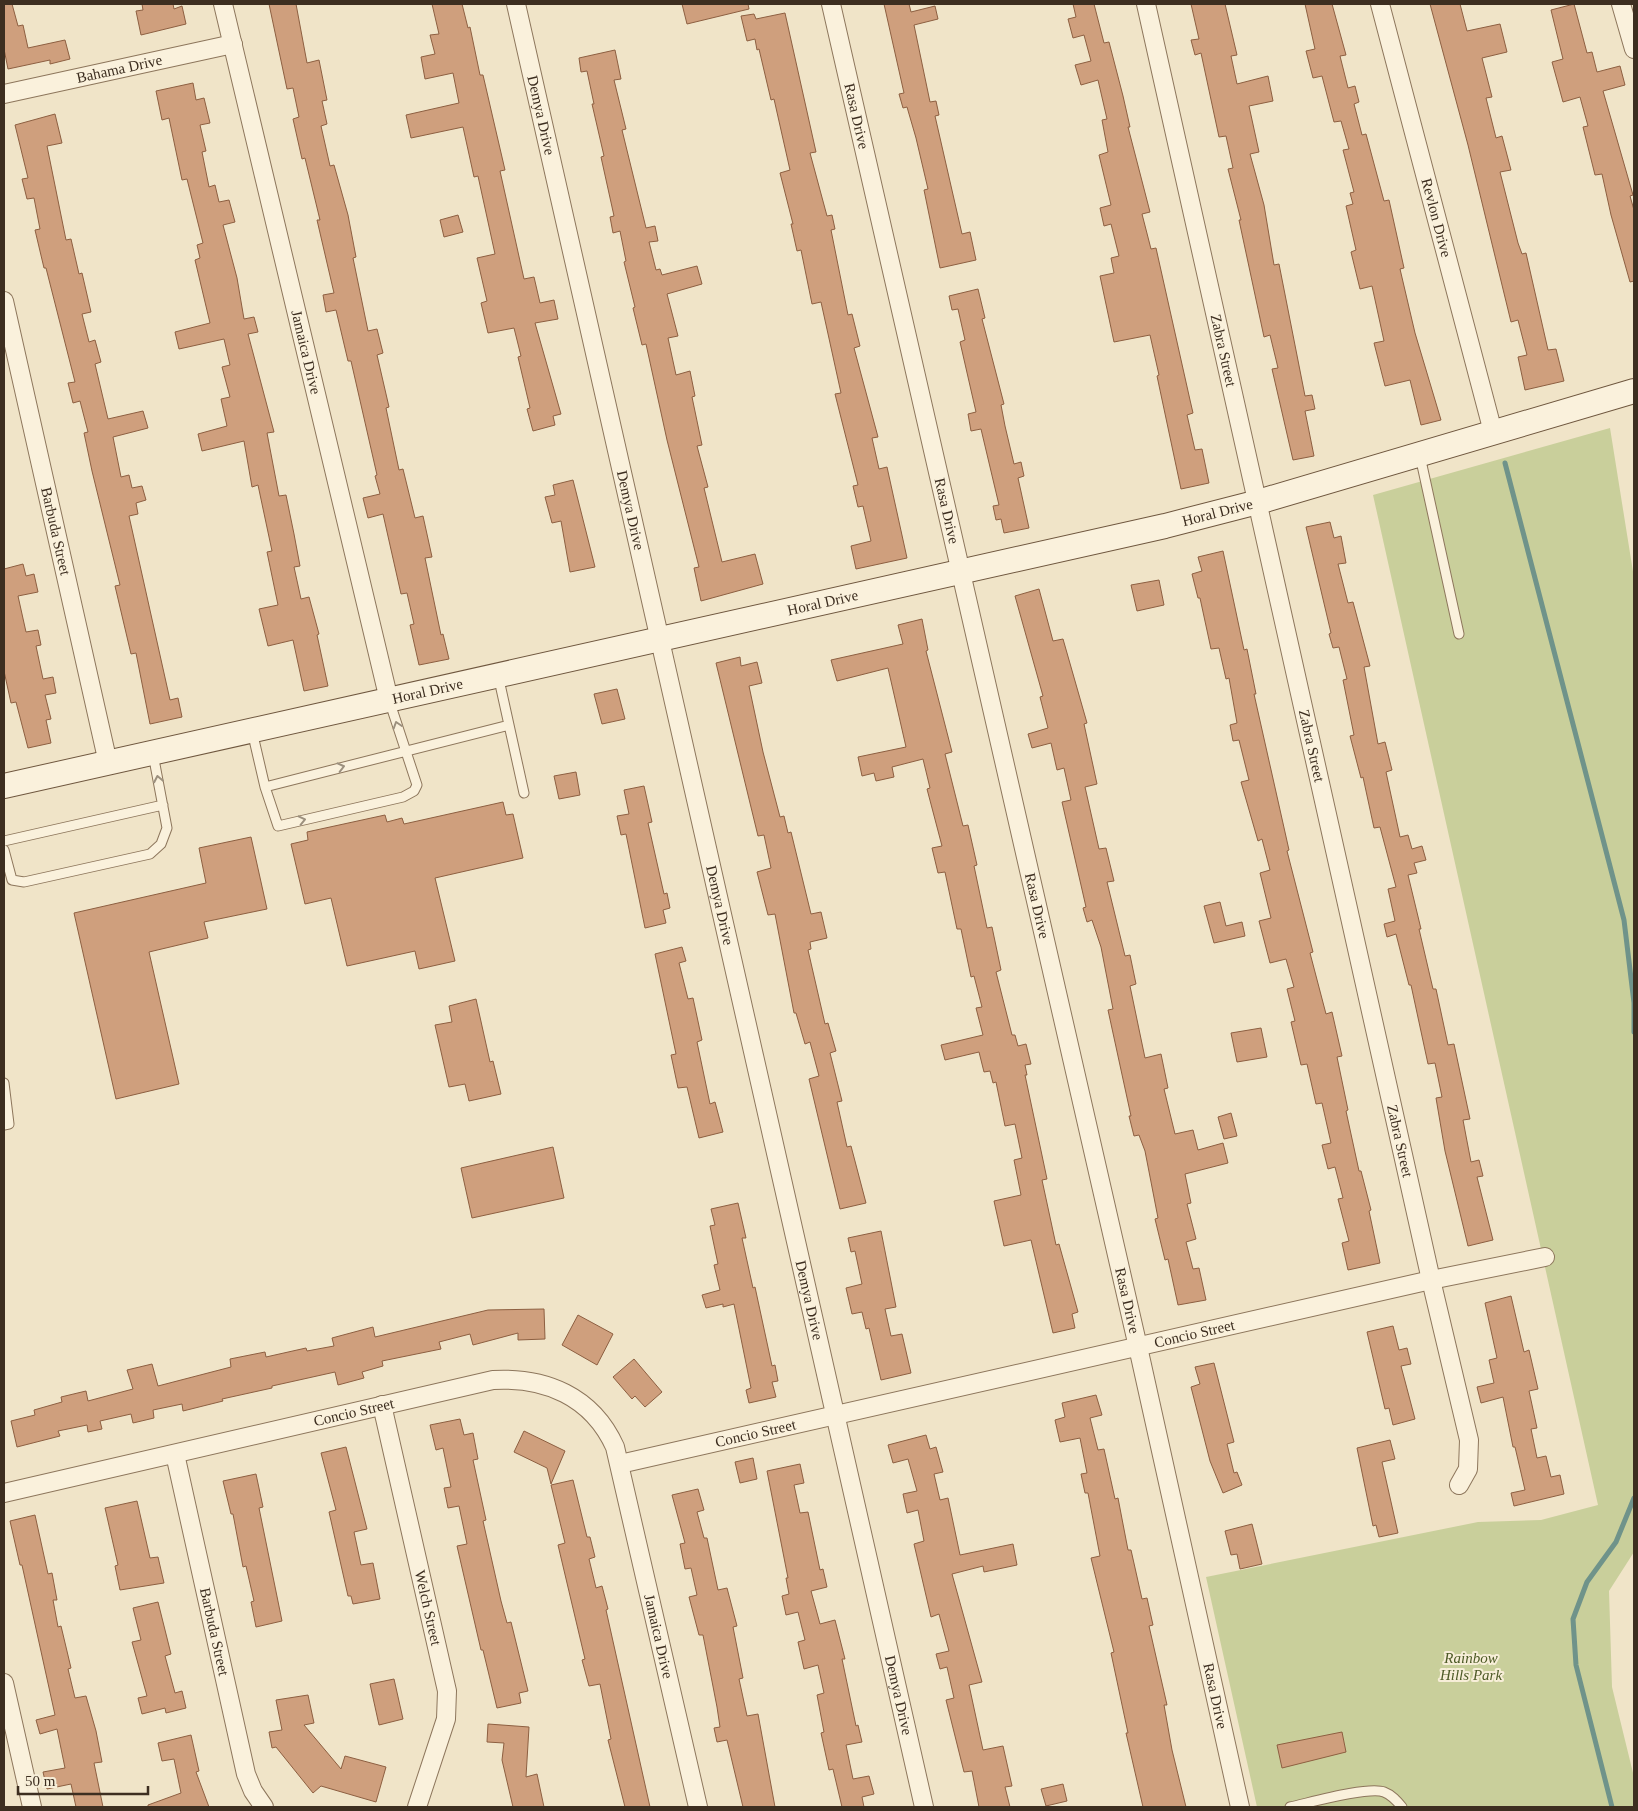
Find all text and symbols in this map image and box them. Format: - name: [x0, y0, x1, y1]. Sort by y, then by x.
- street label: Bahama Drive: [75, 52, 164, 86]
- street label: Demya Drive: [524, 74, 558, 157]
- street label: Rasa Drive: [841, 82, 872, 151]
- street label: Revlon Drive: [1418, 176, 1455, 259]
- street label: Jamaica Drive: [288, 308, 324, 396]
- street label: Zabra Street: [1208, 313, 1239, 389]
- street label: Demya Drive: [614, 469, 647, 552]
- street label: Rasa Drive: [932, 476, 962, 546]
- street label: Barbuda Street: [38, 486, 74, 578]
- street label: Horal Drive: [1181, 496, 1255, 529]
- street label: Horal Drive: [786, 587, 860, 618]
- street label: Horal Drive: [391, 675, 465, 707]
- street label: Zabra Street: [1296, 708, 1328, 784]
- one-way arrow: [393, 722, 403, 730]
- one-way arrow: [337, 763, 345, 773]
- one-way arrow: [153, 775, 163, 784]
- one-way arrow: [298, 815, 307, 826]
- street label: Demya Drive: [703, 864, 737, 947]
- street label: Rasa Drive: [1022, 871, 1052, 941]
- street label: Zabra Street: [1384, 1103, 1416, 1180]
- street label: Demya Drive: [793, 1259, 826, 1342]
- street label: Rasa Drive: [1112, 1266, 1143, 1335]
- street label: Concio Street: [1153, 1317, 1237, 1351]
- street label: Concio Street: [312, 1395, 396, 1429]
- street label: Concio Street: [714, 1416, 798, 1450]
- street label: Welch Street: [412, 1569, 445, 1648]
- street label: Barbuda Street: [197, 1586, 232, 1678]
- street label: Jamaica Drive: [641, 1593, 676, 1681]
- park label: Rainbow Hills Park: [1439, 1650, 1502, 1683]
- street label: Demya Drive: [882, 1654, 916, 1737]
- street label: Rasa Drive: [1200, 1661, 1231, 1731]
- scale bar: [18, 1764, 148, 1796]
- text: 50 m: [25, 1773, 56, 1789]

